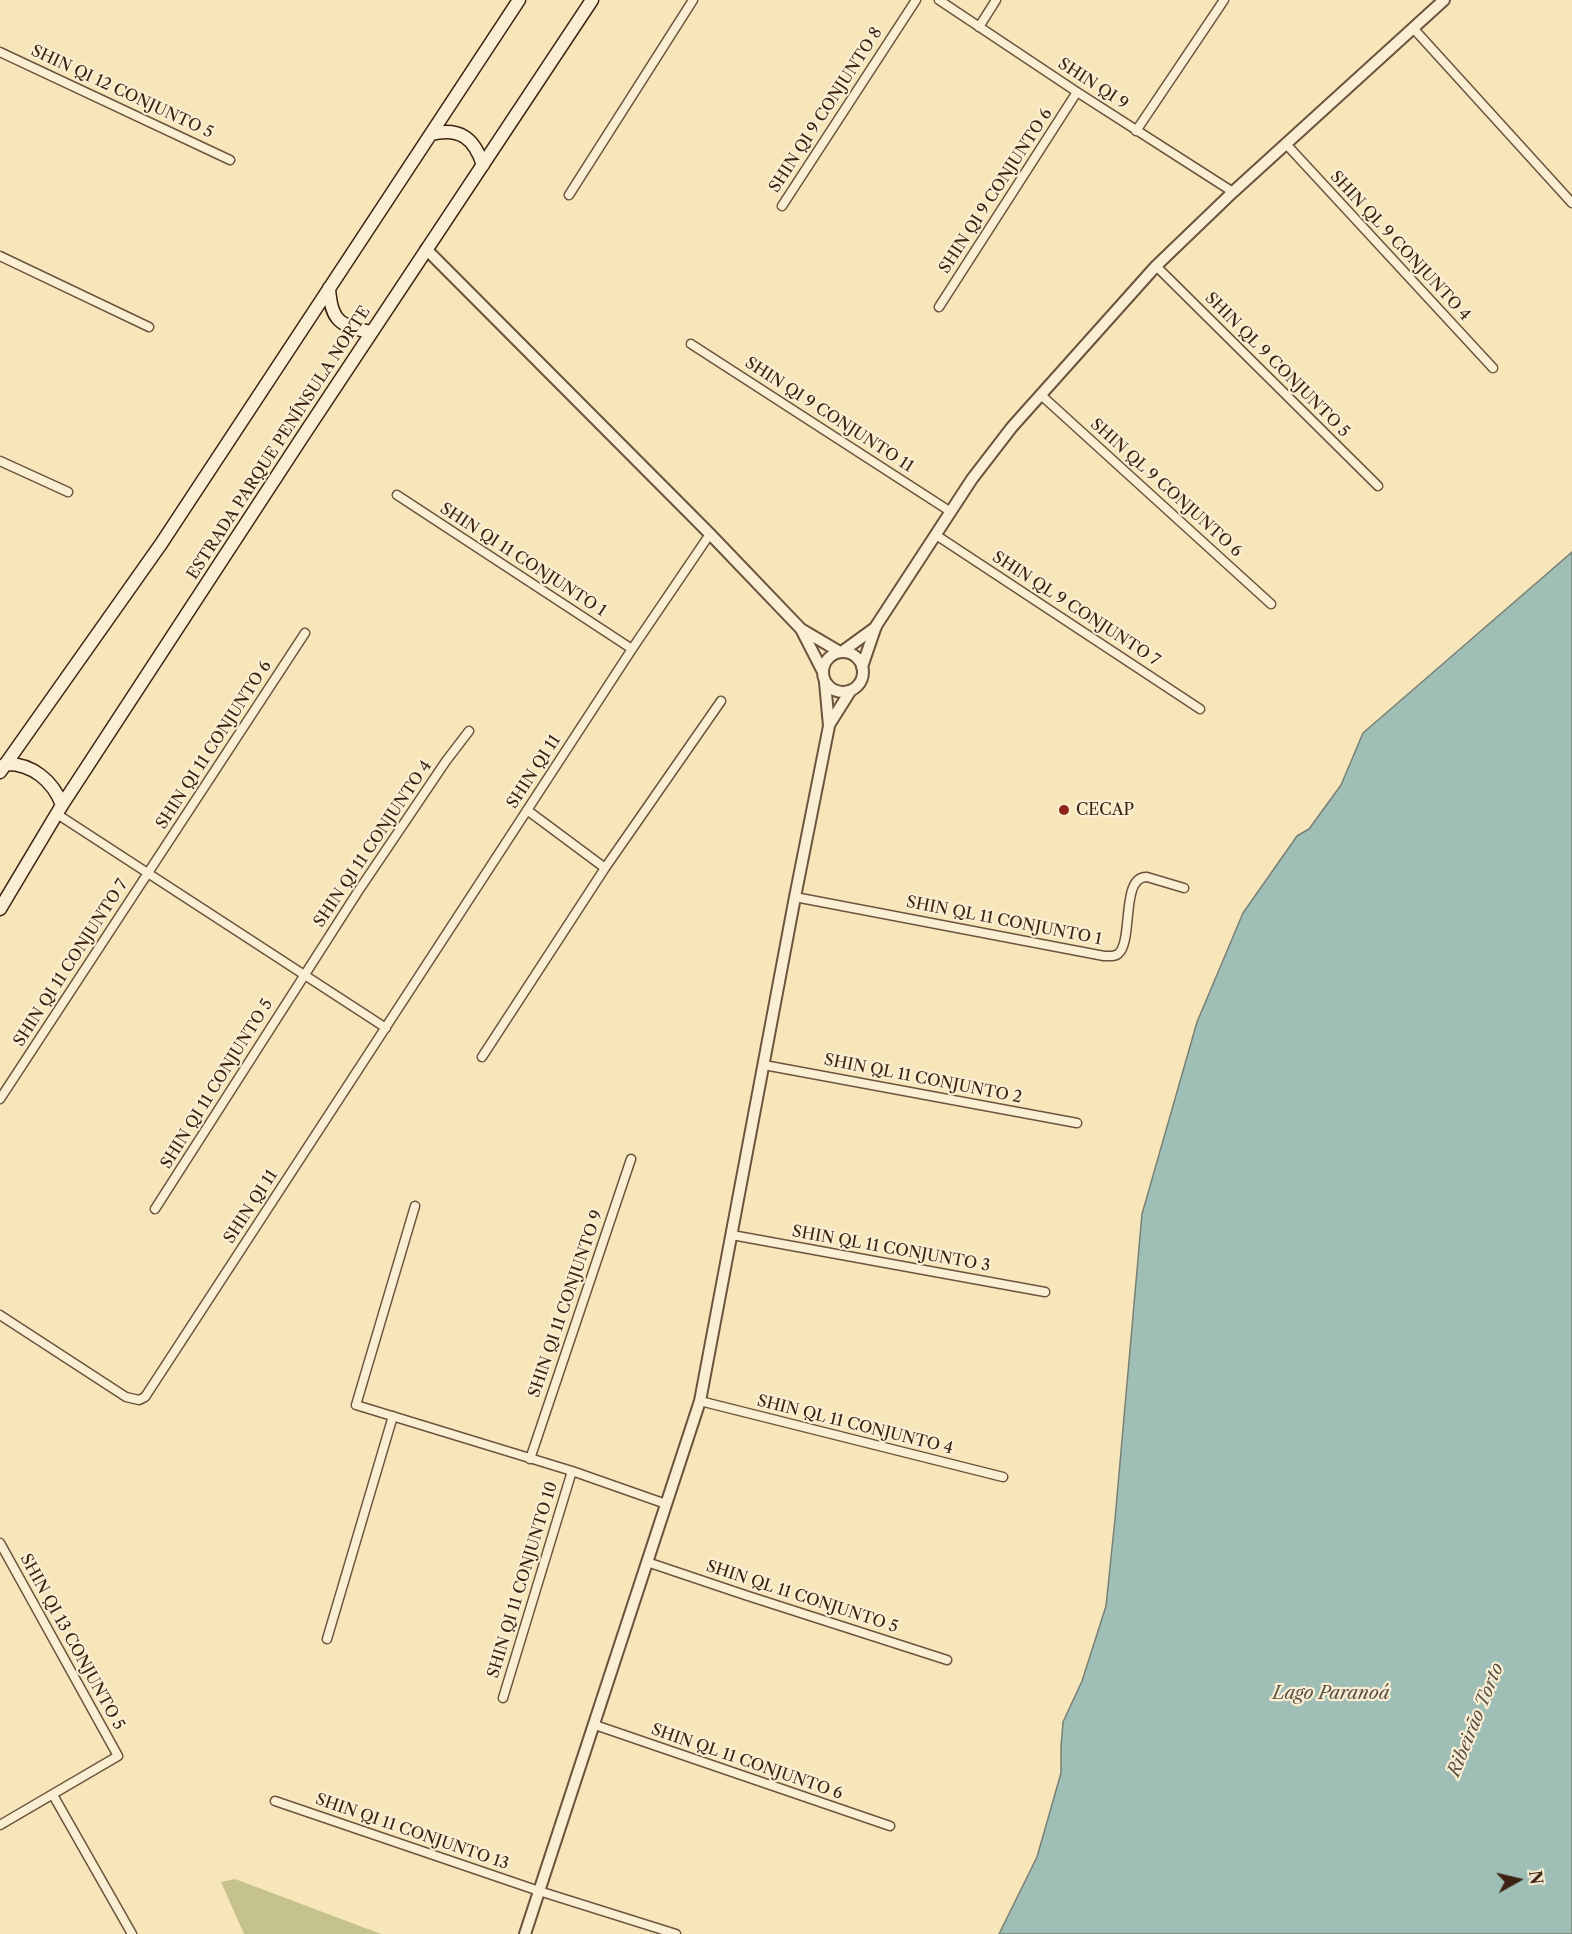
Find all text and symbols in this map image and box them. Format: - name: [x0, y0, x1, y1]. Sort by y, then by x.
- street label: SHIN QI 9 CONJUNTO 8: [765, 24, 887, 196]
- street label: SHIN QI 12 CONJUNTO 5: [28, 41, 216, 143]
- street label: SHIN QI 9: [1054, 54, 1132, 114]
- street label: SHIN QI 9 CONJUNTO 6: [935, 105, 1057, 277]
- street label: SHIN QL 9 CONJUNTO 4: [1326, 167, 1474, 325]
- street label: SHIN QL 9 CONJUNTO 5: [1201, 289, 1353, 441]
- street label: ESTRADA PARQUE PENÍNSULA NORTE: [183, 303, 375, 583]
- street label: SHIN QI 9 CONJUNTO 11: [741, 353, 917, 477]
- street label: SHIN QL 9 CONJUNTO 6: [1086, 415, 1246, 561]
- street label: SHIN QI 11 CONJUNTO 1: [436, 499, 610, 621]
- street label: SHIN QL 9 CONJUNTO 7: [989, 548, 1163, 670]
- street label: SHIN QI 11 CONJUNTO 6: [152, 657, 276, 833]
- street label: SHIN QI 11: [503, 732, 565, 812]
- street label: SHIN QI 11 CONJUNTO 4: [310, 757, 436, 931]
- place label: CECAP: [1076, 800, 1134, 820]
- marker: CECAP: [1057, 803, 1071, 817]
- street label: SHIN QI 11 CONJUNTO 7: [10, 876, 132, 1050]
- street label: SHIN QL 11 CONJUNTO 1: [905, 893, 1103, 949]
- street label: SHIN QI 11 CONJUNTO 5: [157, 996, 277, 1172]
- street label: SHIN QL 11 CONJUNTO 2: [822, 1050, 1024, 1108]
- street label: SHIN QI 11: [220, 1167, 282, 1247]
- street label: SHIN QI 11 CONJUNTO 9: [525, 1208, 607, 1400]
- street label: SHIN QL 11 CONJUNTO 3: [790, 1222, 992, 1276]
- street label: SHIN QL 11 CONJUNTO 4: [755, 1391, 955, 1459]
- street label: SHIN QI 11 CONJUNTO 10: [484, 1479, 562, 1681]
- street label: SHIN QI 13 CONJUNTO 5: [16, 1551, 128, 1733]
- street label: SHIN QL 11 CONJUNTO 5: [704, 1557, 900, 1637]
- water label: Ribeirão Torto: [1443, 1660, 1509, 1780]
- water label: Lago Paranoá: [1273, 1683, 1389, 1705]
- street label: SHIN QL 11 CONJUNTO 6: [649, 1720, 845, 1804]
- street label: SHIN QI 11 CONJUNTO 13: [313, 1790, 511, 1874]
- north arrow: [1488, 1850, 1548, 1910]
- text: N: [1525, 1869, 1547, 1886]

